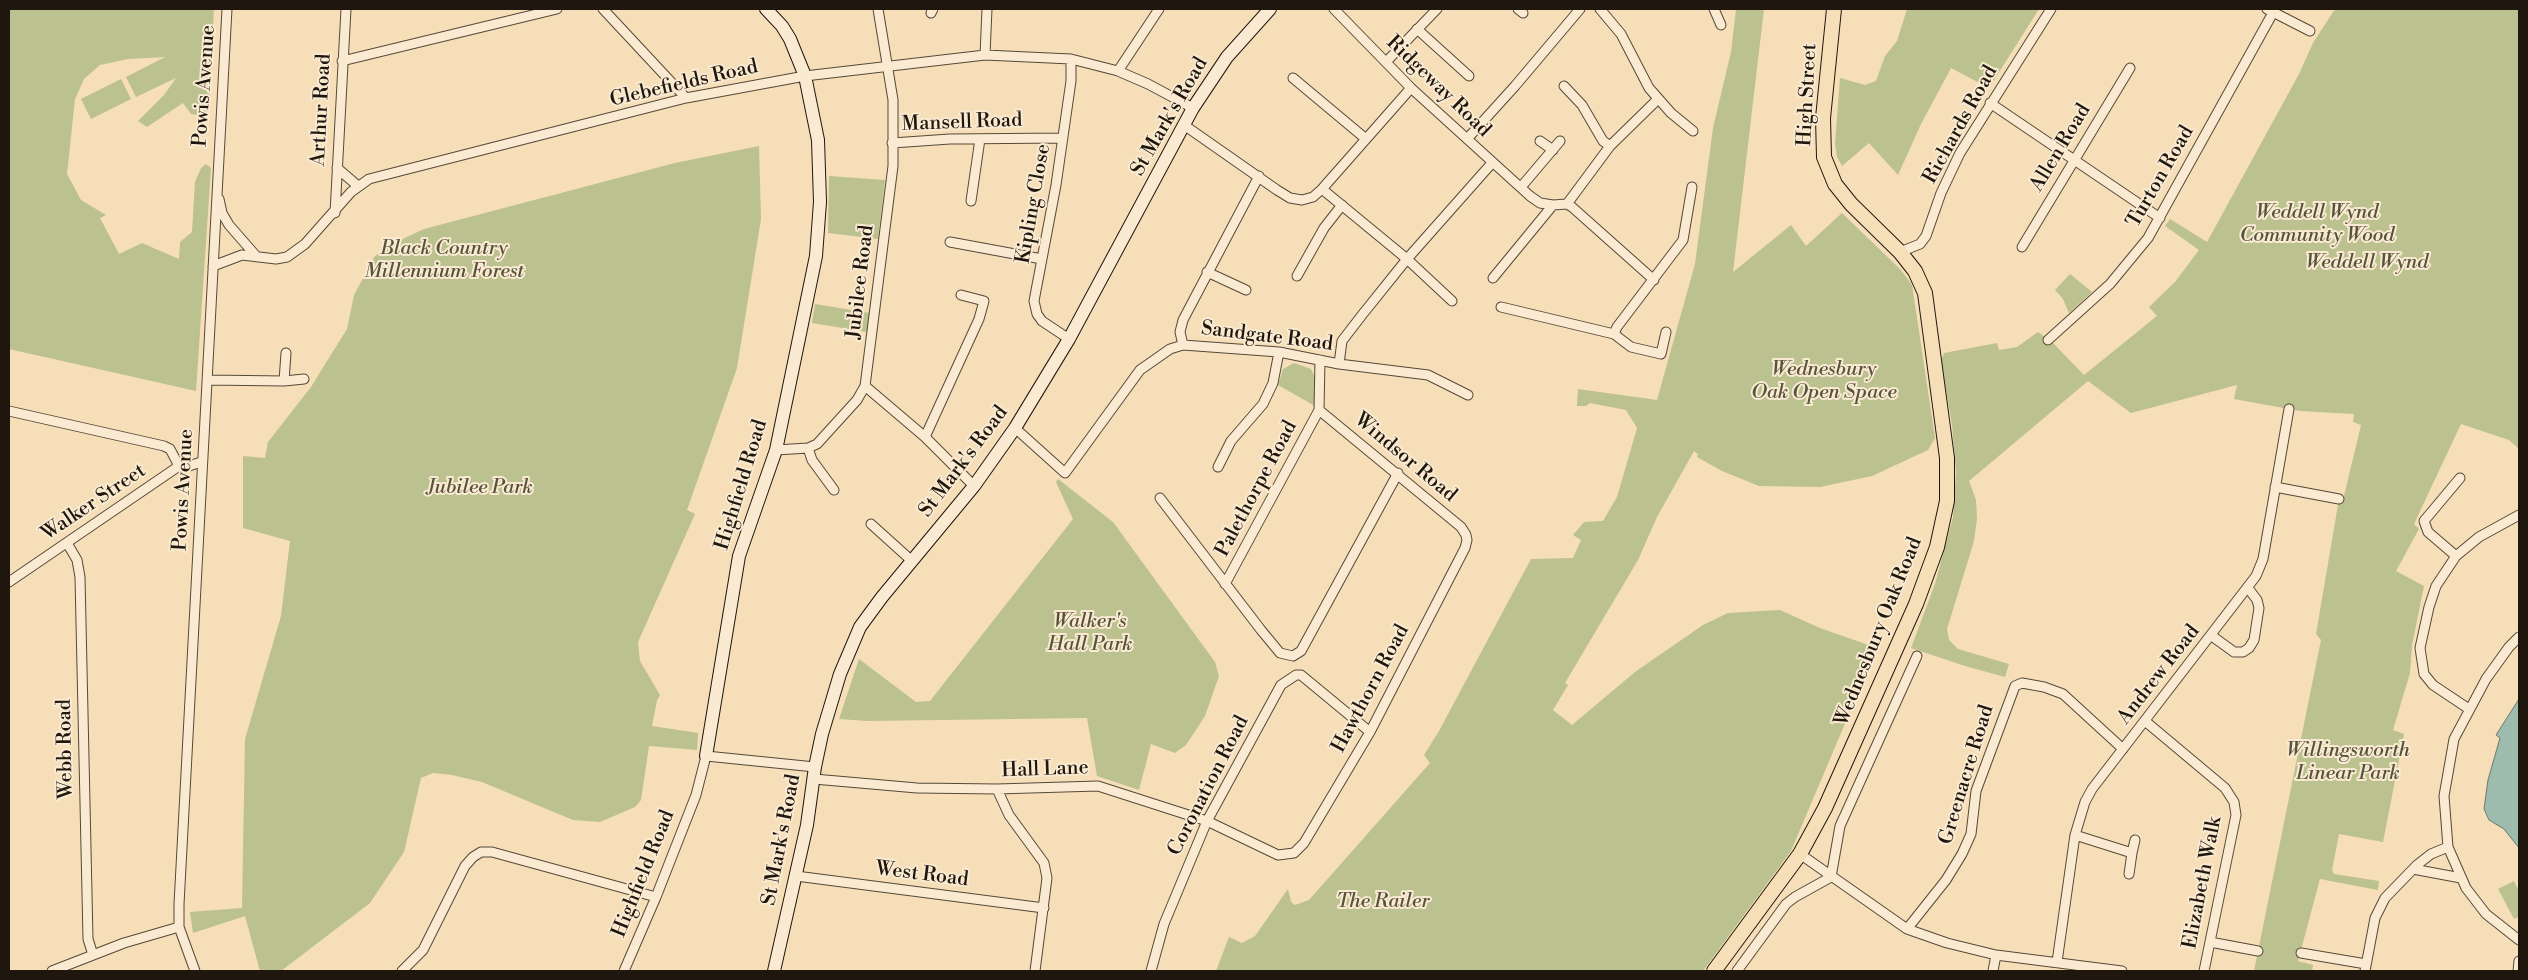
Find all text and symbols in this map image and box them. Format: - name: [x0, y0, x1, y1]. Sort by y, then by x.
- street label: Powis Avenue: [189, 24, 221, 148]
- street label: Ridgeway Road: [1381, 31, 1495, 143]
- street label: High Street: [1793, 43, 1823, 147]
- street label: Arthur Road: [307, 53, 337, 167]
- street label: St Mark's Road: [1126, 53, 1214, 181]
- street label: Glebefields Road: [608, 55, 760, 113]
- street label: Richards Road: [1919, 62, 2003, 188]
- street label: Allen Road: [2025, 100, 2097, 196]
- street label: Mansell Road: [901, 109, 1023, 137]
- street label: Turton Road: [2122, 122, 2200, 232]
- street label: Kipling Close: [1012, 142, 1056, 266]
- park label: Weddell Wynd Community Wood: [2240, 201, 2394, 248]
- street label: Jubilee Road: [842, 224, 880, 340]
- park label: Black Country Millennium Forest: [364, 237, 524, 284]
- park label: Weddell Wynd: [2306, 251, 2428, 275]
- street label: Sandgate Road: [1200, 317, 1334, 357]
- park label: Wednesbury Oak Open Space: [1751, 358, 1897, 405]
- street label: St Mark's Road: [914, 402, 1014, 522]
- street label: Windsor Road: [1349, 408, 1461, 508]
- street label: Highfield Road: [711, 417, 773, 553]
- street label: Palethorpe Road: [1211, 417, 1303, 561]
- street label: Powis Avenue: [169, 428, 199, 552]
- street label: Walker Street: [37, 459, 151, 547]
- park label: Jubilee Park: [427, 476, 533, 500]
- street label: Wednesbury Oak Road: [1830, 534, 1928, 730]
- park label: Walker's Hall Park: [1048, 610, 1132, 657]
- street label: Andrew Road: [2113, 620, 2205, 730]
- street label: Hawthorn Road: [1327, 621, 1415, 757]
- street label: Webb Road: [53, 699, 79, 799]
- street label: Greenacre Road: [1934, 702, 2000, 848]
- street label: Coronation Road: [1163, 712, 1255, 860]
- park label: Willingsworth Linear Park: [2286, 739, 2410, 786]
- street label: Hall Lane: [1001, 756, 1089, 784]
- street label: St Mark's Road: [758, 772, 806, 908]
- street label: Highfield Road: [608, 807, 680, 941]
- street label: Elizabeth Walk: [2178, 815, 2228, 951]
- street label: West Road: [874, 857, 970, 893]
- park label: The Railer: [1336, 890, 1430, 914]

